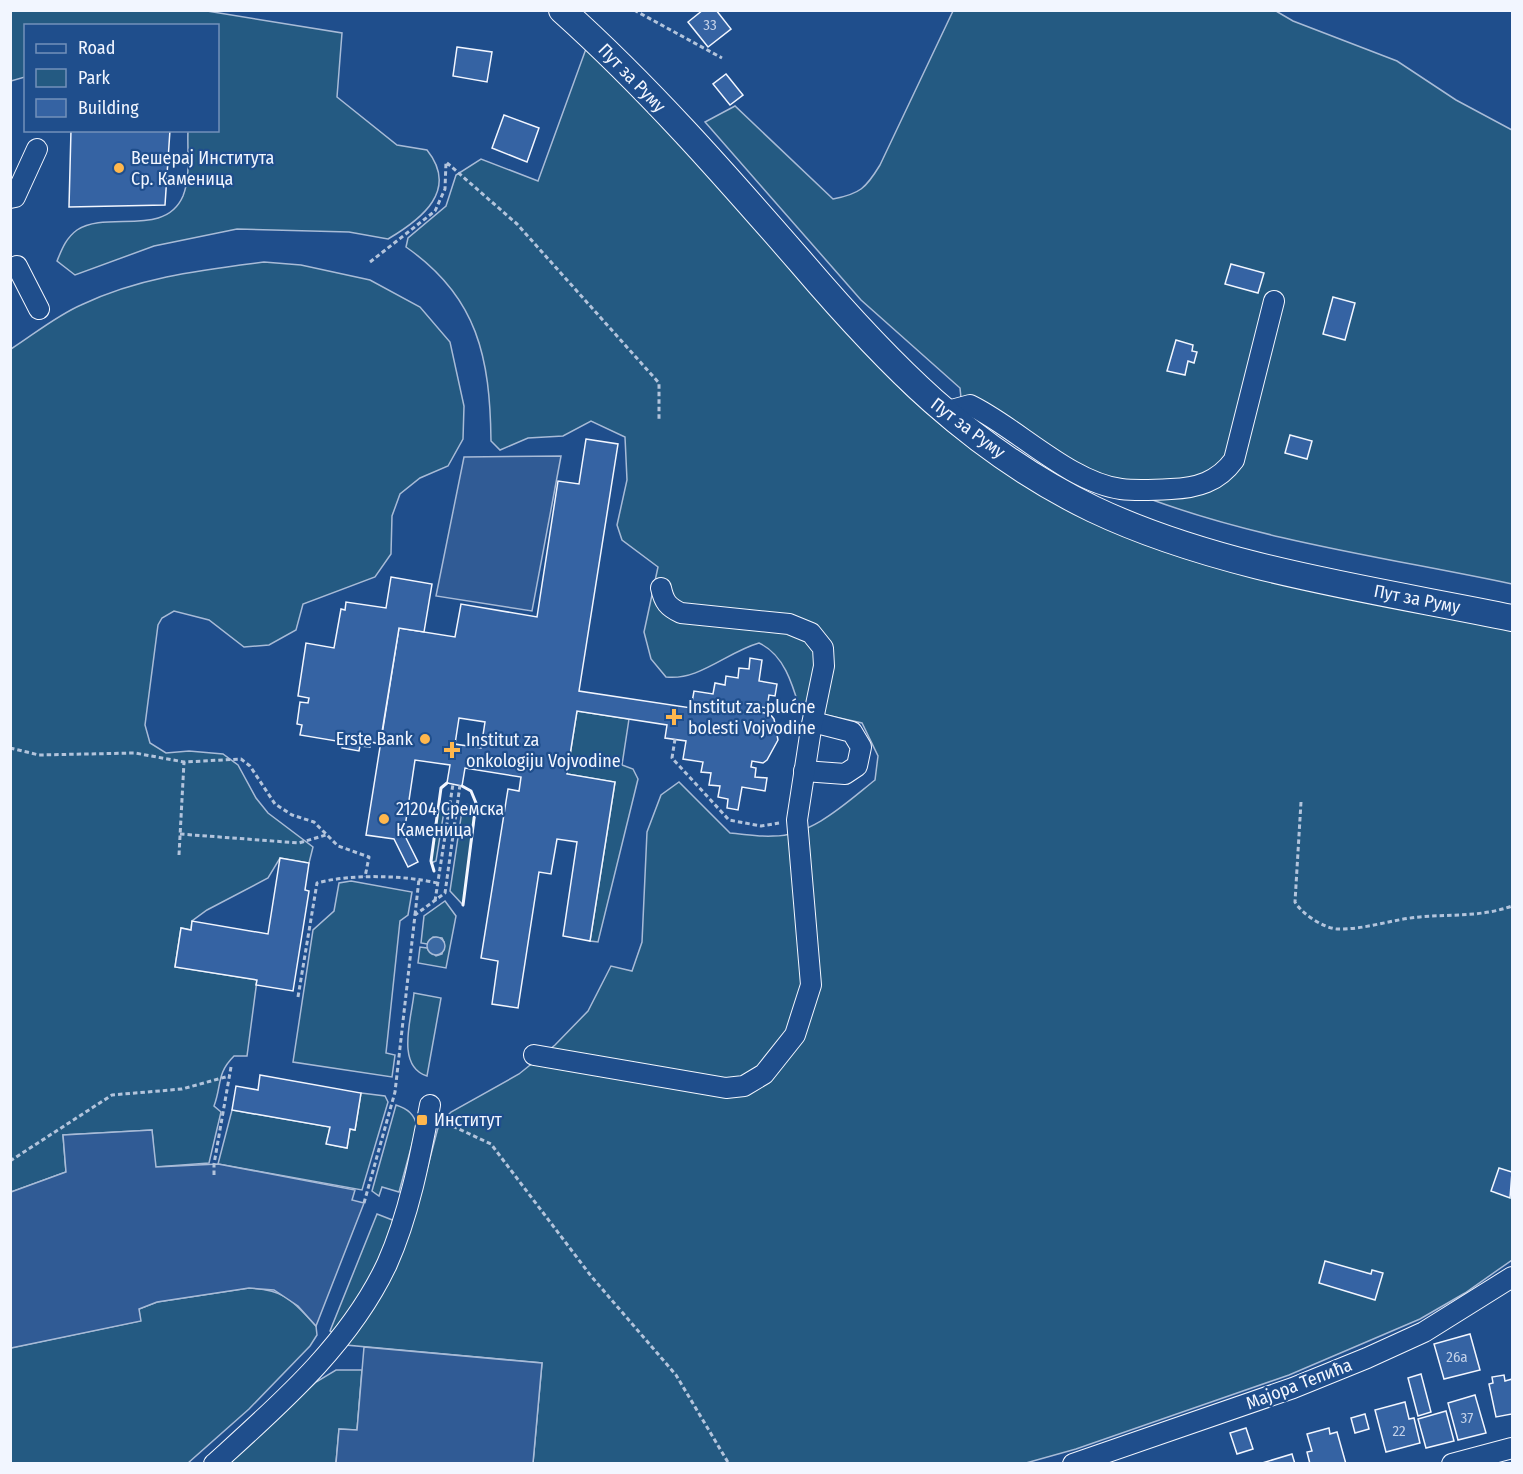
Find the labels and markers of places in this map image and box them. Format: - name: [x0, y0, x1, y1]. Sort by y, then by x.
- place label: Вешерај Института Ср. Каменица: [131, 147, 275, 190]
- marker: Вешерај Института Ср. Каменица: [112, 161, 126, 175]
- place label: Institut za plućne bolesti Vojvodine: [688, 696, 816, 739]
- marker: Institut za plućne bolesti Vojvodine: [665, 708, 683, 726]
- place label: Erste Bank: [336, 728, 414, 750]
- place label: Institut za onkologiju Vojvodine: [466, 729, 621, 772]
- marker: Erste Bank: [418, 732, 432, 746]
- marker: Institut za onkologiju Vojvodine: [443, 741, 461, 759]
- place label: 21204 Сремска Каменица: [396, 798, 504, 841]
- marker: 21204 Сремска Каменица: [377, 812, 391, 826]
- place label: Институт: [434, 1109, 503, 1131]
- marker: Институт: [415, 1113, 429, 1127]

